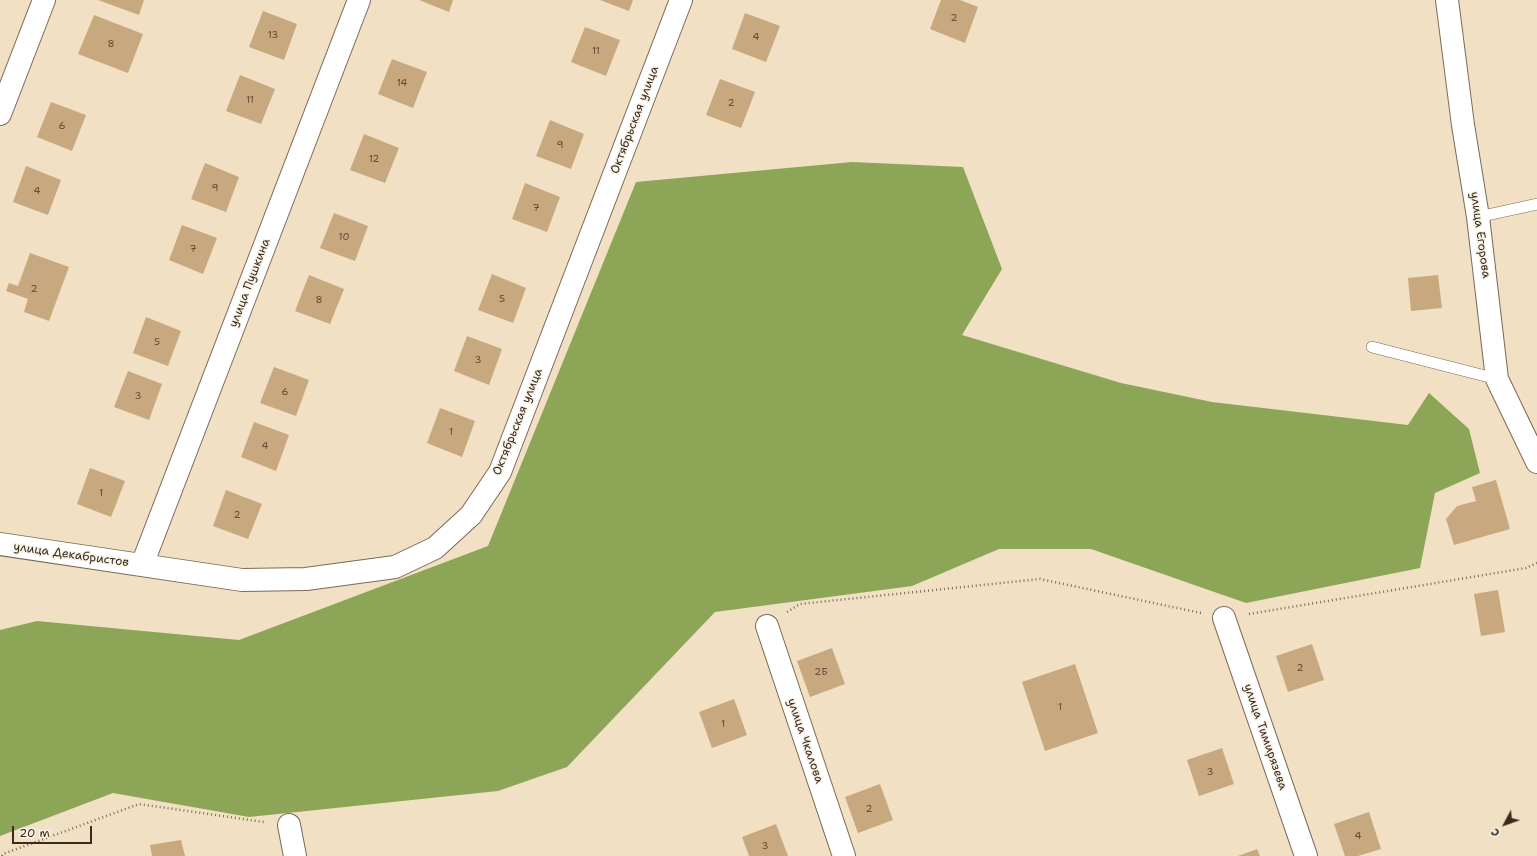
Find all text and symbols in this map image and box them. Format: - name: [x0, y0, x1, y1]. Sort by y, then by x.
- house number: 2: [951, 12, 957, 24]
- house number: 13: [268, 29, 278, 41]
- house number: 4: [753, 31, 759, 43]
- house number: 8: [108, 38, 114, 50]
- house number: 11: [592, 45, 600, 57]
- street label: Октябрьская улица: [608, 64, 662, 176]
- house number: 14: [397, 77, 407, 89]
- house number: 11: [246, 94, 254, 106]
- house number: 2: [728, 97, 734, 109]
- house number: 6: [59, 120, 65, 132]
- house number: 9: [557, 139, 563, 151]
- house number: 12: [369, 153, 379, 165]
- house number: 9: [212, 182, 218, 194]
- house number: 4: [34, 185, 40, 197]
- street label: улица Егорова: [1467, 191, 1493, 279]
- house number: 7: [533, 202, 539, 214]
- house number: 10: [339, 231, 349, 243]
- street label: улица Пушкина: [226, 236, 274, 330]
- house number: 7: [190, 243, 196, 255]
- house number: 2: [31, 283, 37, 295]
- house number: 5: [499, 293, 505, 305]
- house number: 8: [316, 294, 322, 306]
- house number: 5: [154, 336, 160, 348]
- house number: 3: [475, 354, 481, 366]
- street label: Октябрьская улица: [490, 366, 546, 478]
- house number: 6: [282, 386, 288, 398]
- house number: 3: [135, 390, 141, 402]
- house number: 1: [449, 426, 453, 438]
- house number: 4: [262, 440, 268, 452]
- house number: 1: [99, 487, 103, 499]
- house number: 2: [234, 509, 240, 521]
- street label: улица Декабристов: [12, 540, 130, 570]
- house number: 2: [1297, 662, 1303, 674]
- house number: 2Б: [814, 666, 828, 678]
- street label: улица Тимирязева: [1240, 682, 1290, 792]
- street label: улица Чкалова: [784, 697, 826, 785]
- house number: 1: [1058, 701, 1062, 713]
- house number: 1: [721, 718, 725, 730]
- house number: 3: [1207, 766, 1213, 778]
- house number: 2: [866, 803, 872, 815]
- north arrow: [1485, 804, 1525, 844]
- scale bar: [14, 818, 94, 844]
- text: 20 m: [19, 825, 50, 841]
- text: С: [1488, 825, 1503, 840]
- house number: 4: [1355, 830, 1361, 842]
- house number: 3: [762, 840, 768, 852]

